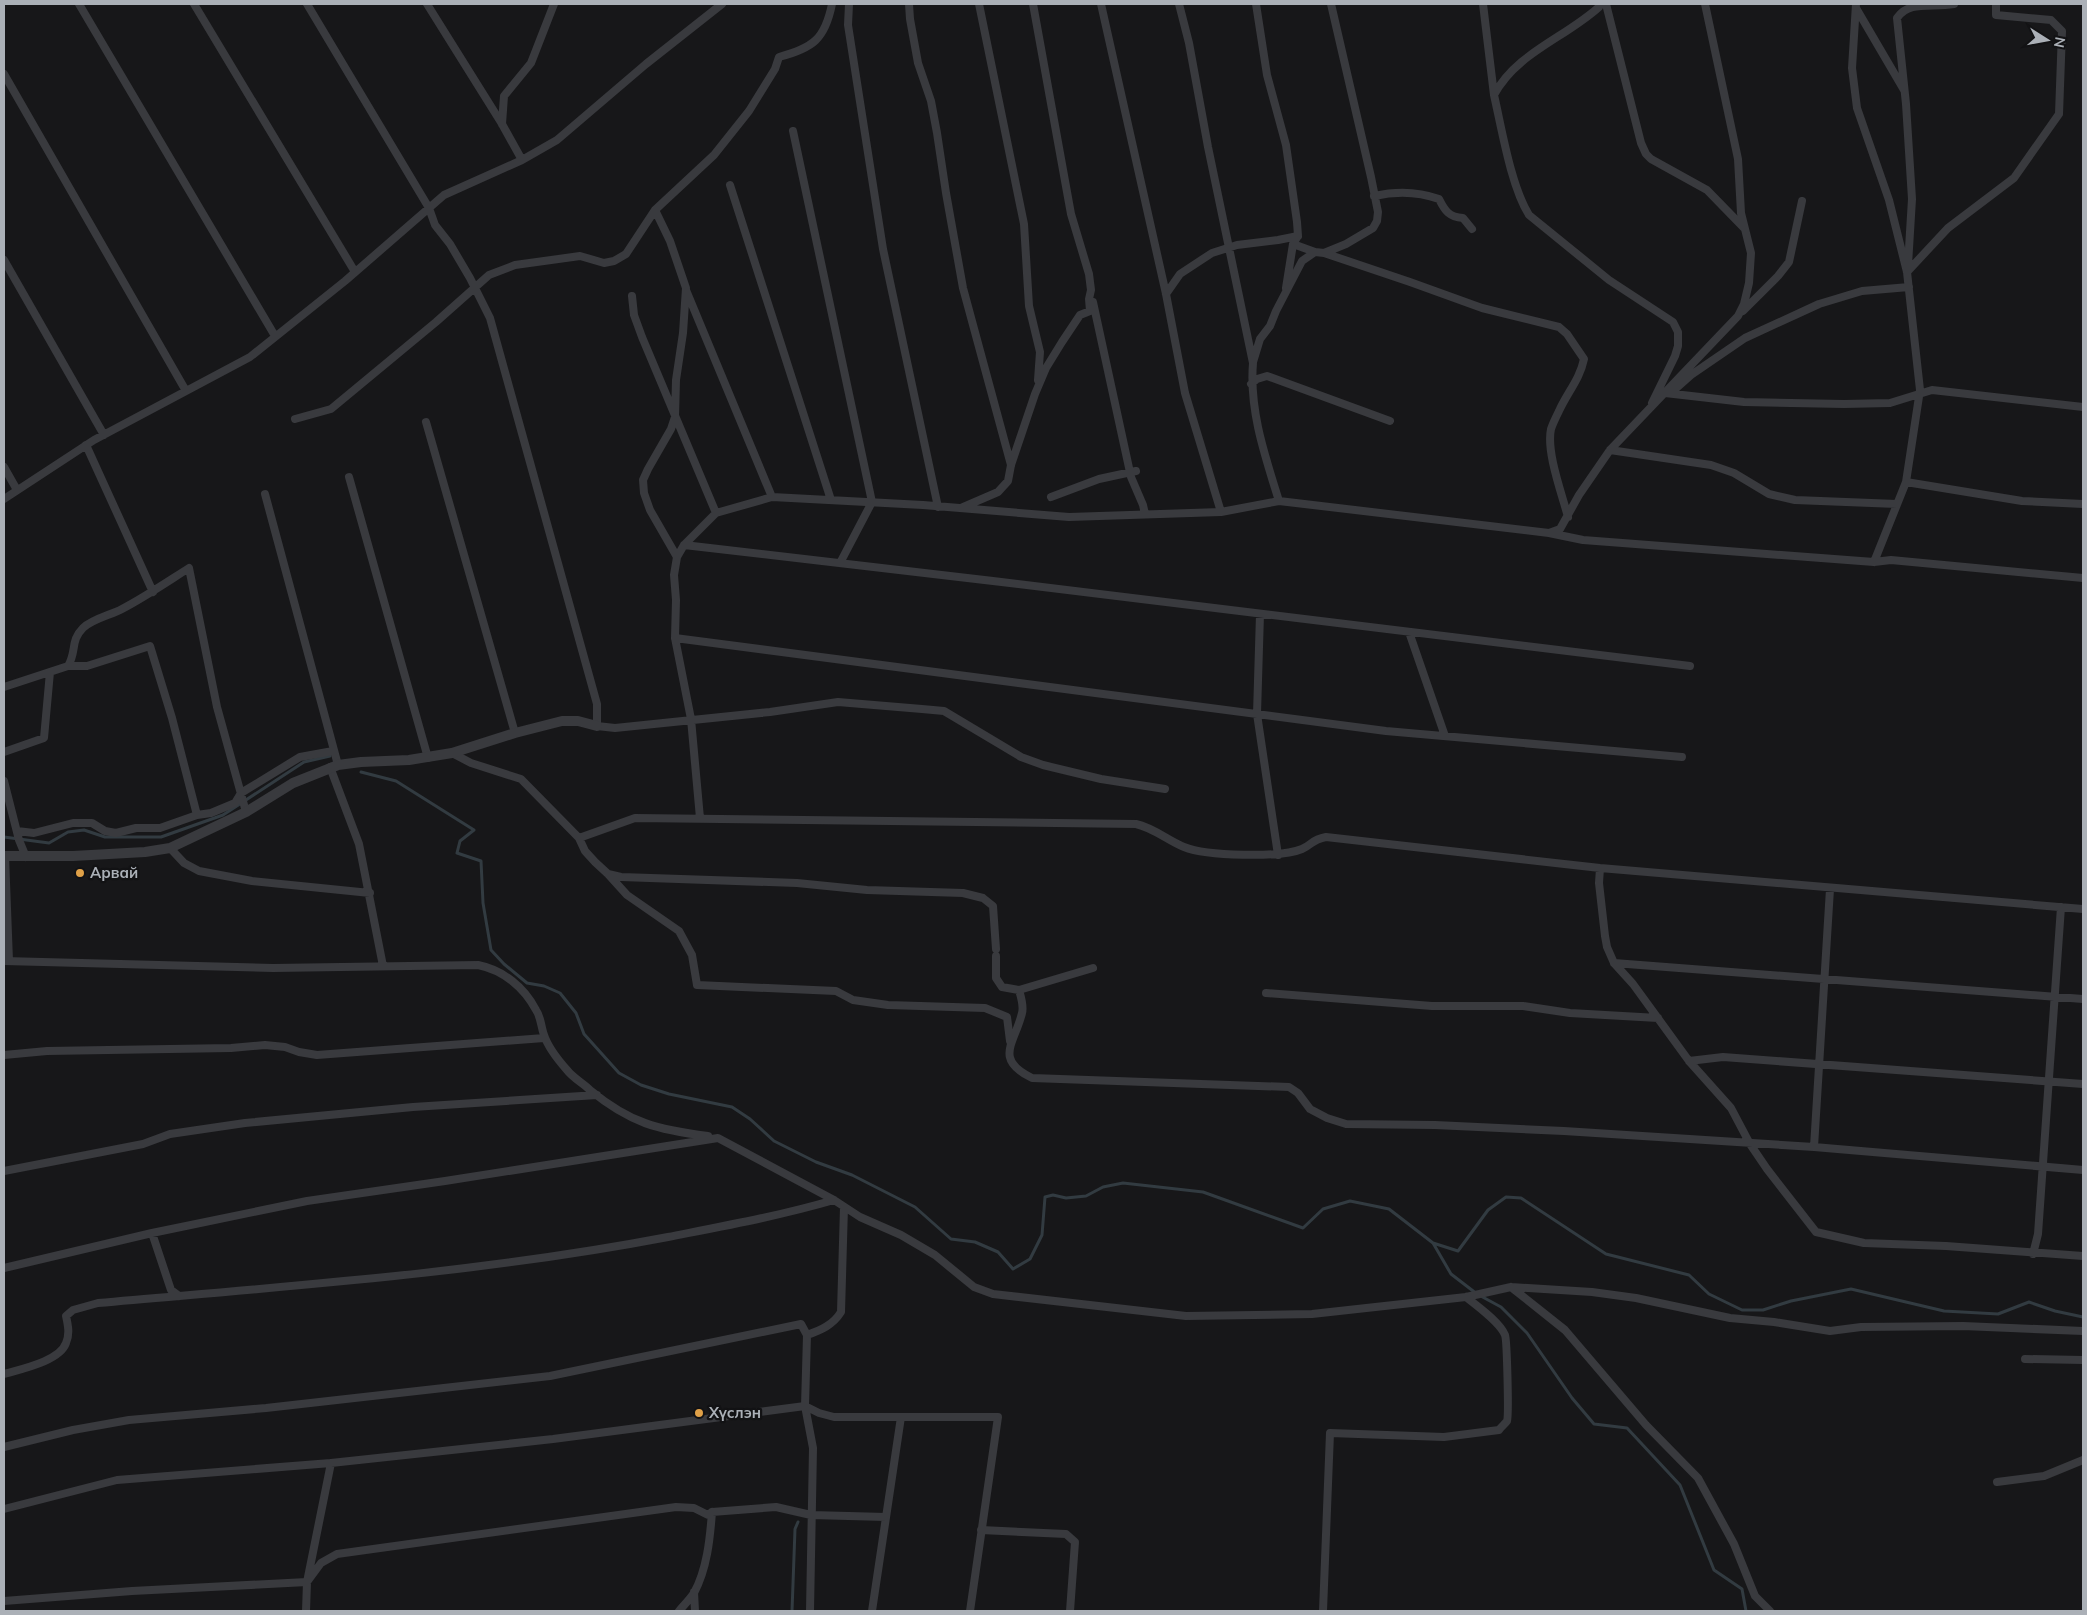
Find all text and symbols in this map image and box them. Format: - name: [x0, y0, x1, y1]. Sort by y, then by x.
- north arrow: [2022, 15, 2072, 65]
- text: N: [2050, 36, 2070, 49]
- place label: Арвай: [90, 863, 138, 882]
- marker: Арвай: [74, 867, 86, 879]
- place label: Хүслэн: [708, 1403, 761, 1422]
- marker: Хүслэн: [693, 1407, 705, 1419]

